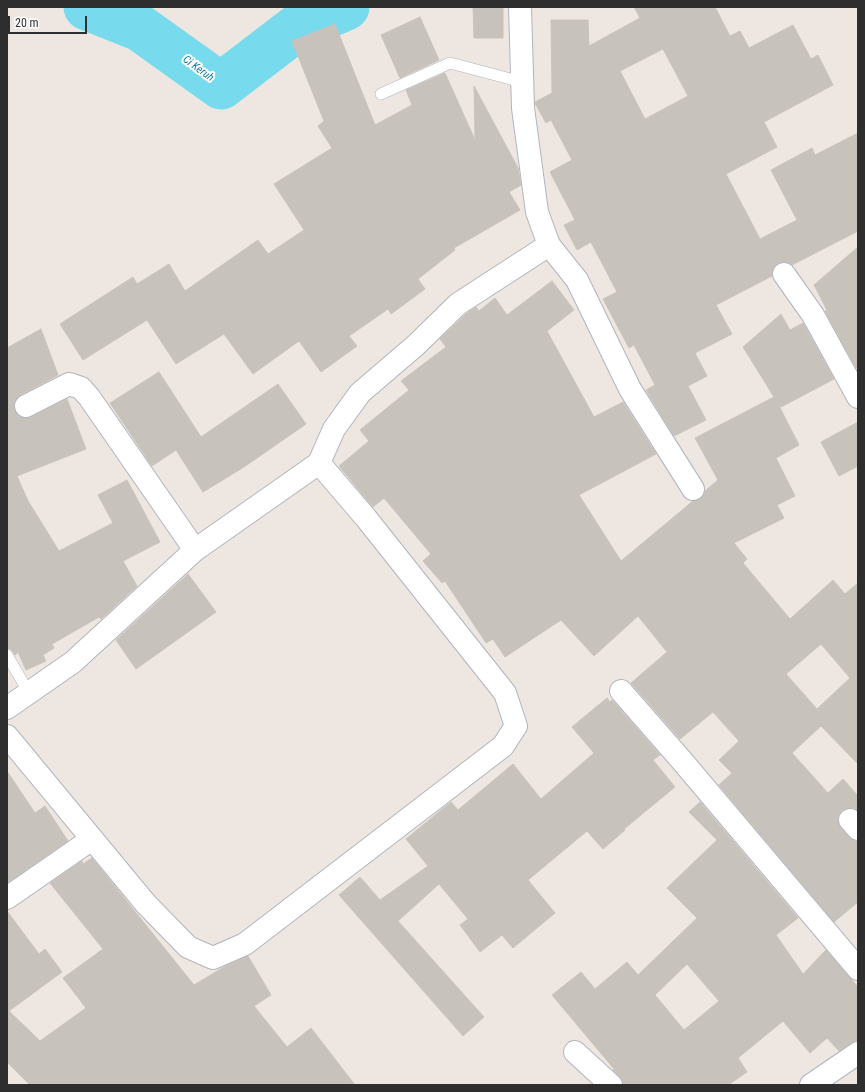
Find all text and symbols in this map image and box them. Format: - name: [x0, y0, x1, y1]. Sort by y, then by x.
- scale bar: [10, 8, 89, 34]
- text: 20 m: [15, 16, 39, 30]
- water label: Ci Keruh: [180, 53, 216, 85]

